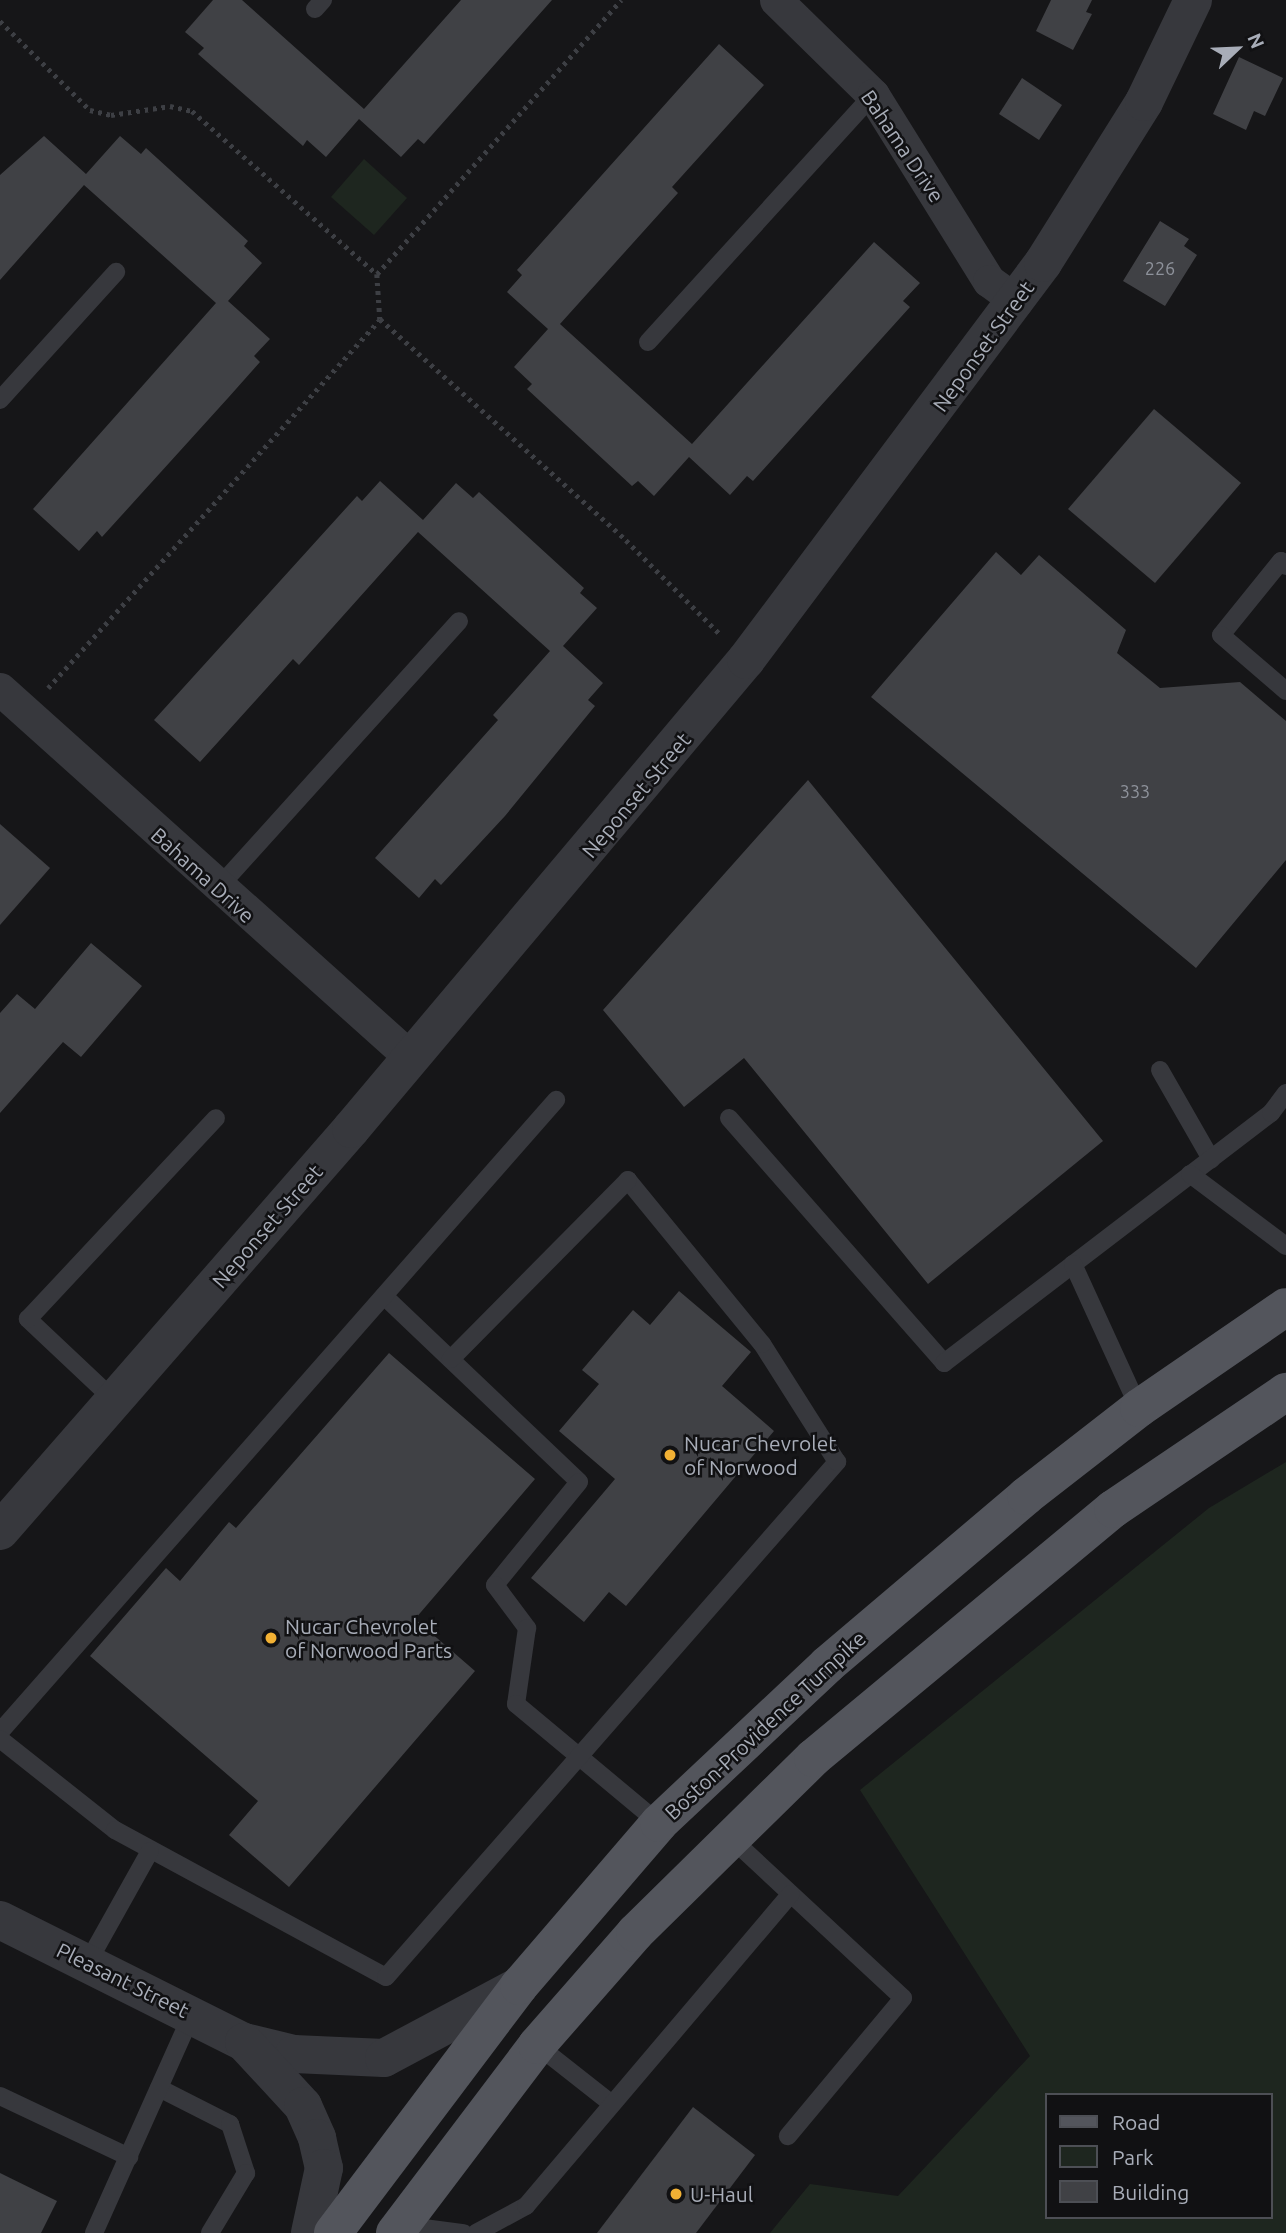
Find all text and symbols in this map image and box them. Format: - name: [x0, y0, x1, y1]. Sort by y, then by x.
- north arrow: [1202, 14, 1272, 84]
- text: N: [1243, 30, 1269, 52]
- street label: Bahama Drive: [856, 85, 950, 207]
- house number: 226: [1145, 257, 1175, 279]
- street label: Neponset Street: [927, 276, 1039, 416]
- street label: Neponset Street: [576, 727, 696, 863]
- house number: 333: [1120, 780, 1150, 802]
- street label: Bahama Drive: [146, 822, 260, 928]
- street label: Neponset Street: [206, 1159, 328, 1293]
- place label: Nucar Chevrolet of Norwood: [684, 1430, 837, 1480]
- marker: Nucar Chevrolet of Norwood: [662, 1447, 678, 1463]
- place label: Nucar Chevrolet of Norwood Parts: [285, 1613, 452, 1663]
- street label: Boston-Providence Turnpike: [659, 1625, 871, 1825]
- marker: Nucar Chevrolet of Norwood Parts: [263, 1630, 279, 1646]
- street label: Pleasant Street: [53, 1937, 193, 2023]
- legend: [1044, 2093, 1272, 2219]
- text: Road: [1112, 2110, 1160, 2134]
- text: Park: [1112, 2145, 1154, 2169]
- text: Building: [1112, 2180, 1189, 2204]
- place label: U-Haul: [690, 2181, 753, 2207]
- marker: U-Haul: [668, 2186, 684, 2202]

